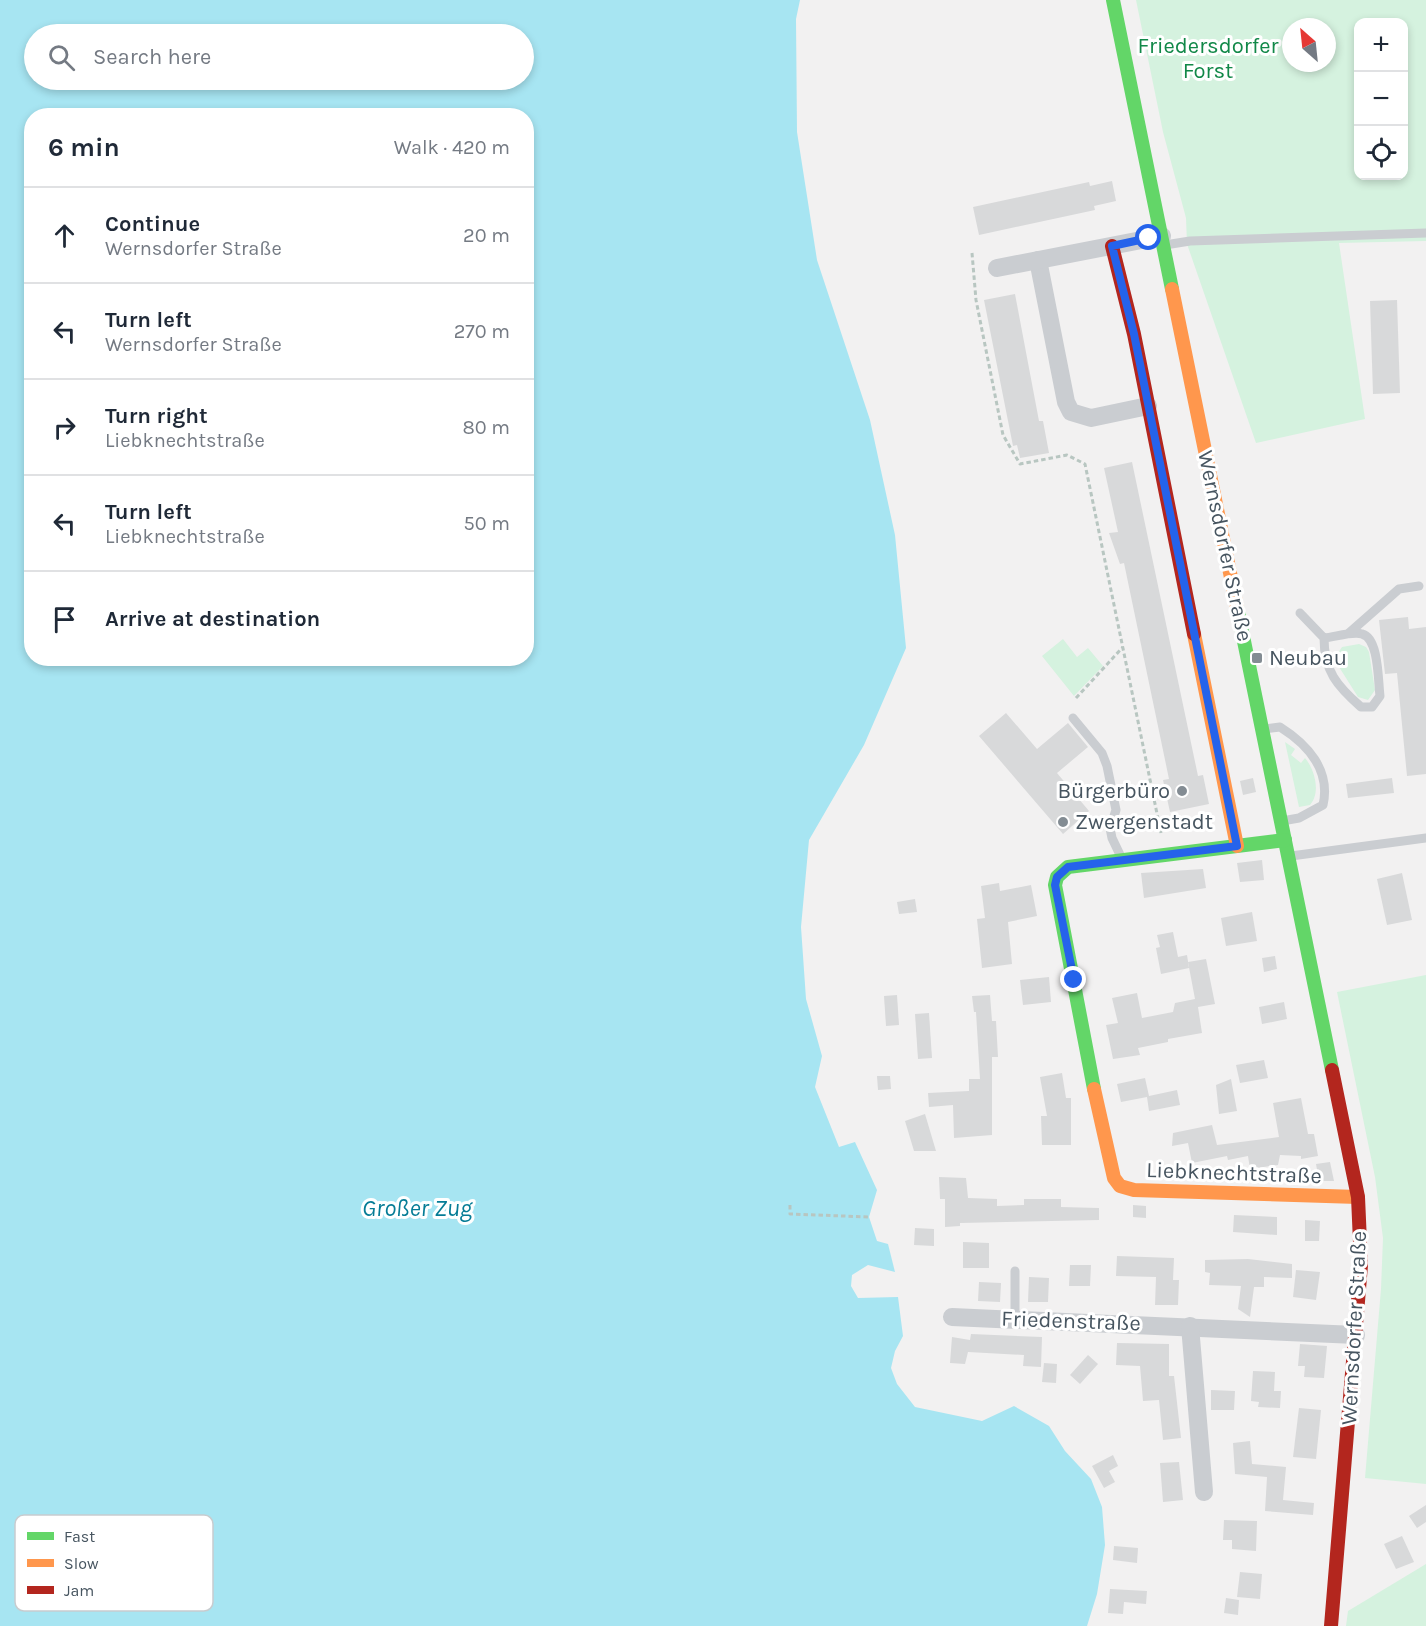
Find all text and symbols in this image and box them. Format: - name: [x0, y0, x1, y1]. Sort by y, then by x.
- north arrow: [1282, 18, 1336, 72]
- map controls: [1354, 18, 1408, 180]
- button: +: [1354, 18, 1408, 72]
- search box: [24, 24, 534, 90]
- park label: Friedersdorfer Forst: [1138, 33, 1279, 84]
- icon: search: [45, 41, 78, 74]
- text: Search here: [93, 44, 211, 70]
- button: −: [1354, 72, 1408, 126]
- button: locate: [1354, 126, 1408, 180]
- text: 6 min: [48, 132, 120, 163]
- text: Walk · 420 m: [394, 136, 510, 159]
- text: Continue: [105, 211, 200, 237]
- icon: ahead: [48, 219, 81, 252]
- text: 20 m: [463, 224, 510, 247]
- route start: [1135, 224, 1161, 250]
- text: Wernsdorfer Straße: [105, 237, 282, 260]
- text: Turn left: [105, 307, 192, 333]
- icon: left: [48, 315, 81, 348]
- text: 270 m: [454, 320, 510, 343]
- text: Wernsdorfer Straße: [105, 333, 282, 356]
- text: Turn right: [105, 403, 208, 429]
- icon: right: [48, 411, 81, 444]
- text: 80 m: [462, 416, 510, 439]
- text: Liebknechtstraße: [105, 429, 265, 452]
- street label: Wernsdorfer Straße: [1192, 448, 1258, 644]
- text: Turn left: [105, 499, 192, 525]
- icon: left: [48, 507, 81, 540]
- text: 50 m: [463, 512, 510, 535]
- text: Liebknechtstraße: [105, 525, 265, 548]
- icon: arrive: [48, 603, 81, 636]
- text: Arrive at destination: [105, 606, 320, 632]
- place label: Neubau: [1269, 645, 1347, 671]
- marker: Neubau: [1250, 651, 1264, 665]
- place label: Bürgerbüro: [1057, 778, 1170, 804]
- marker: Bürgerbüro: [1175, 784, 1189, 798]
- place label: Zwergenstadt: [1075, 809, 1213, 835]
- marker: Zwergenstadt: [1056, 815, 1070, 829]
- route end: [1060, 966, 1086, 992]
- street label: Liebknechtstraße: [1146, 1157, 1322, 1189]
- water label: Großer Zug: [362, 1194, 473, 1222]
- street label: Wernsdorfer Straße: [1336, 1230, 1372, 1426]
- street label: Friedenstraße: [1001, 1306, 1141, 1336]
- legend: [15, 1515, 213, 1611]
- text: Fast: [64, 1527, 95, 1546]
- text: Slow: [64, 1554, 99, 1573]
- text: Jam: [64, 1581, 94, 1600]

